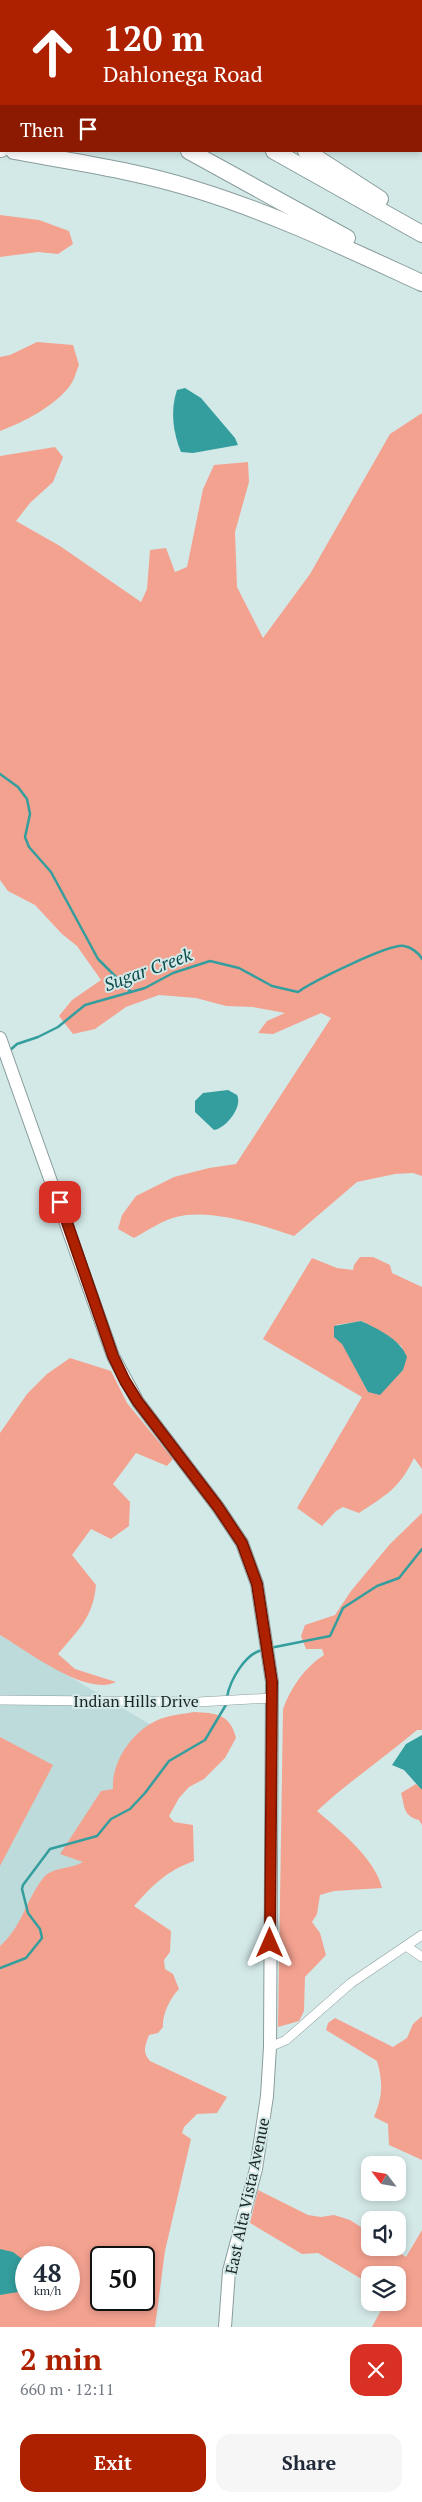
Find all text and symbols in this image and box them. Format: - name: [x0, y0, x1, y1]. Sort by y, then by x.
- text: 120 m: [103, 15, 204, 61]
- icon: ahead: [20, 20, 85, 85]
- text: Dahlonega Road: [103, 59, 263, 88]
- icon: arrive: [74, 115, 102, 143]
- text: Then: [20, 117, 64, 142]
- water label: Sugar Creek: [100, 942, 195, 996]
- pin: [39, 1181, 81, 1223]
- icon: arrive: [46, 1188, 74, 1216]
- street label: Indian Hills Drive: [73, 1690, 199, 1712]
- position arrow: [243, 1916, 295, 1968]
- street label: East Alta Vista Avenue: [220, 2116, 274, 2276]
- north arrow: [361, 2156, 406, 2201]
- map controls: [361, 2156, 406, 2311]
- button: sound: [361, 2211, 406, 2256]
- speed limit sign: 50: [90, 2246, 155, 2311]
- text: 48: [33, 2256, 62, 2289]
- button: layers: [361, 2266, 406, 2311]
- text: km/h: [34, 2283, 61, 2298]
- text: 2 min: [20, 2339, 102, 2379]
- button: close: [350, 2344, 402, 2396]
- text: 660 m · 12:11: [20, 2378, 114, 2400]
- button: Exit: [20, 2434, 206, 2492]
- button: Share: [216, 2434, 402, 2492]

